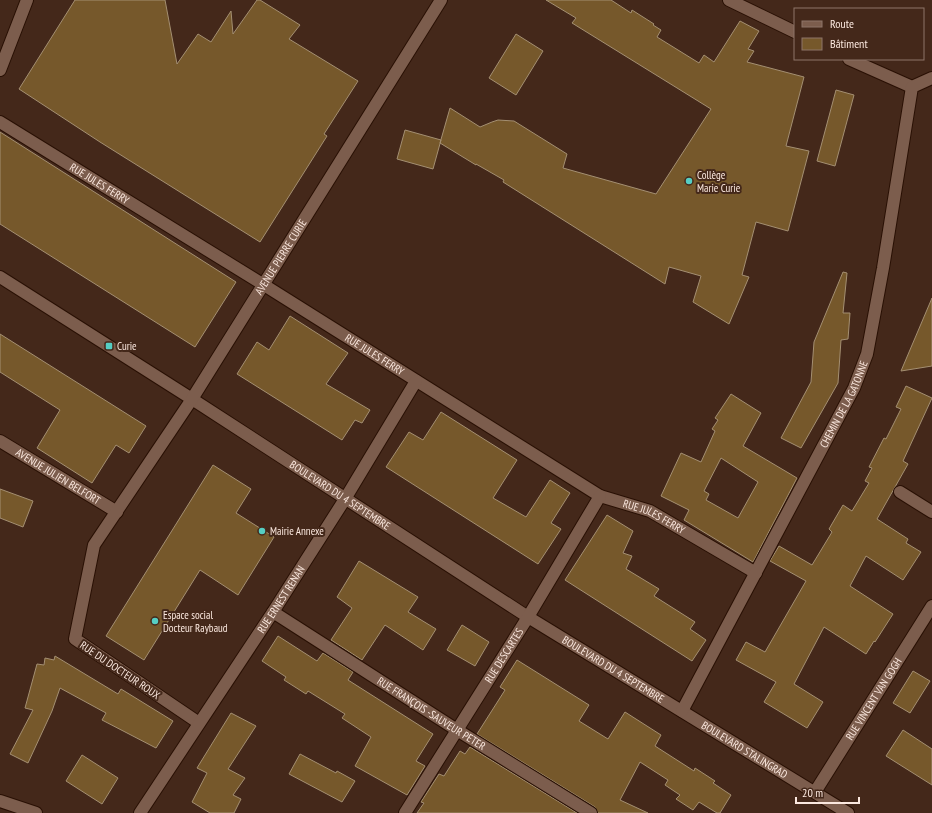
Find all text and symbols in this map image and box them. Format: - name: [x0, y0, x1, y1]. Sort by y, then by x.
- legend: [794, 8, 924, 60]
- text: Route: [830, 16, 854, 31]
- text: Bâtiment: [830, 36, 868, 51]
- street label: RUE JULES FERRY: [67, 160, 132, 207]
- place label: Collège Marie Curie: [697, 168, 741, 195]
- marker: Collège Marie Curie: [684, 176, 694, 186]
- street label: AVENUE PIERRE CURIE: [252, 216, 310, 297]
- street label: RUE JULES FERRY: [343, 331, 407, 378]
- place label: Curie: [117, 339, 137, 353]
- marker: Curie: [104, 341, 114, 351]
- street label: CHEMIN DE LA GATONNE: [816, 358, 871, 450]
- street label: AVENUE JULIEN BELFORT: [13, 445, 103, 507]
- street label: BOULEVARD DU 4 SEPTEMBRE: [287, 457, 393, 533]
- street label: RUE JULES FERRY: [621, 496, 688, 537]
- place label: Mairie Annexe: [270, 524, 324, 538]
- marker: Mairie Annexe: [257, 526, 267, 536]
- street label: RUE ERNEST RENAN: [254, 563, 308, 636]
- place label: Espace social Docteur Raybaud: [163, 608, 228, 635]
- marker: Espace social Docteur Raybaud: [150, 616, 160, 626]
- street label: RUE DESCARTES: [481, 625, 527, 686]
- street label: BOULEVARD DU 4 SEPTEMBRE: [560, 633, 667, 706]
- street label: RUE DU DOCTEUR ROUX: [77, 638, 163, 702]
- street label: RUE VINCENT VAN GOGH: [842, 655, 905, 743]
- street label: RUE FRANÇOIS -SAUVEUR PETER: [375, 674, 488, 753]
- street label: BOULEVARD STALINGRAD: [699, 718, 790, 781]
- scale bar: [796, 779, 859, 805]
- text: 20 m: [802, 785, 823, 800]

